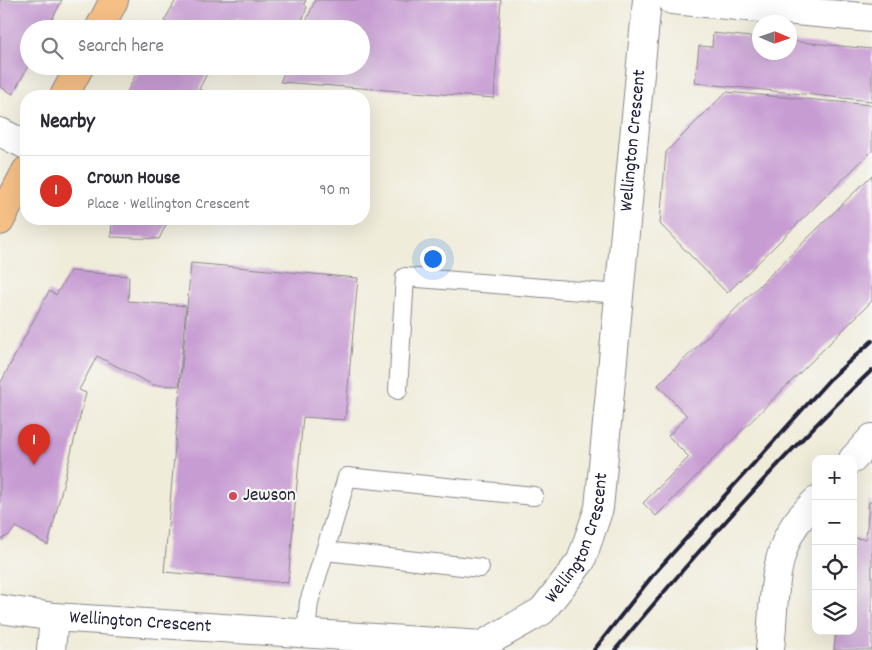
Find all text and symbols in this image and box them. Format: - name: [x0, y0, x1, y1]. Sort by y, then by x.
- north arrow: [752, 15, 797, 60]
- search box: [20, 20, 370, 75]
- icon: search: [38, 34, 66, 62]
- text: Search here: [78, 34, 164, 61]
- street label: Wellington Crescent: [614, 68, 654, 213]
- text: Nearby: [40, 108, 95, 138]
- text: Crown House: [87, 166, 180, 193]
- text: 1: [54, 179, 58, 202]
- text: 90 m: [319, 179, 350, 202]
- text: Place · Wellington Crescent: [87, 193, 250, 216]
- your location: [420, 246, 446, 272]
- pin: 1: [18, 424, 50, 465]
- map controls: [812, 455, 857, 635]
- button: +: [812, 455, 857, 500]
- street label: Wellington Crescent: [539, 472, 616, 610]
- place label: Jewson: [243, 483, 296, 510]
- marker: Jewson: [227, 490, 239, 502]
- button: −: [812, 500, 857, 545]
- button: locate: [812, 545, 857, 590]
- button: layers: [812, 590, 857, 635]
- street label: Wellington Crescent: [68, 605, 212, 641]

